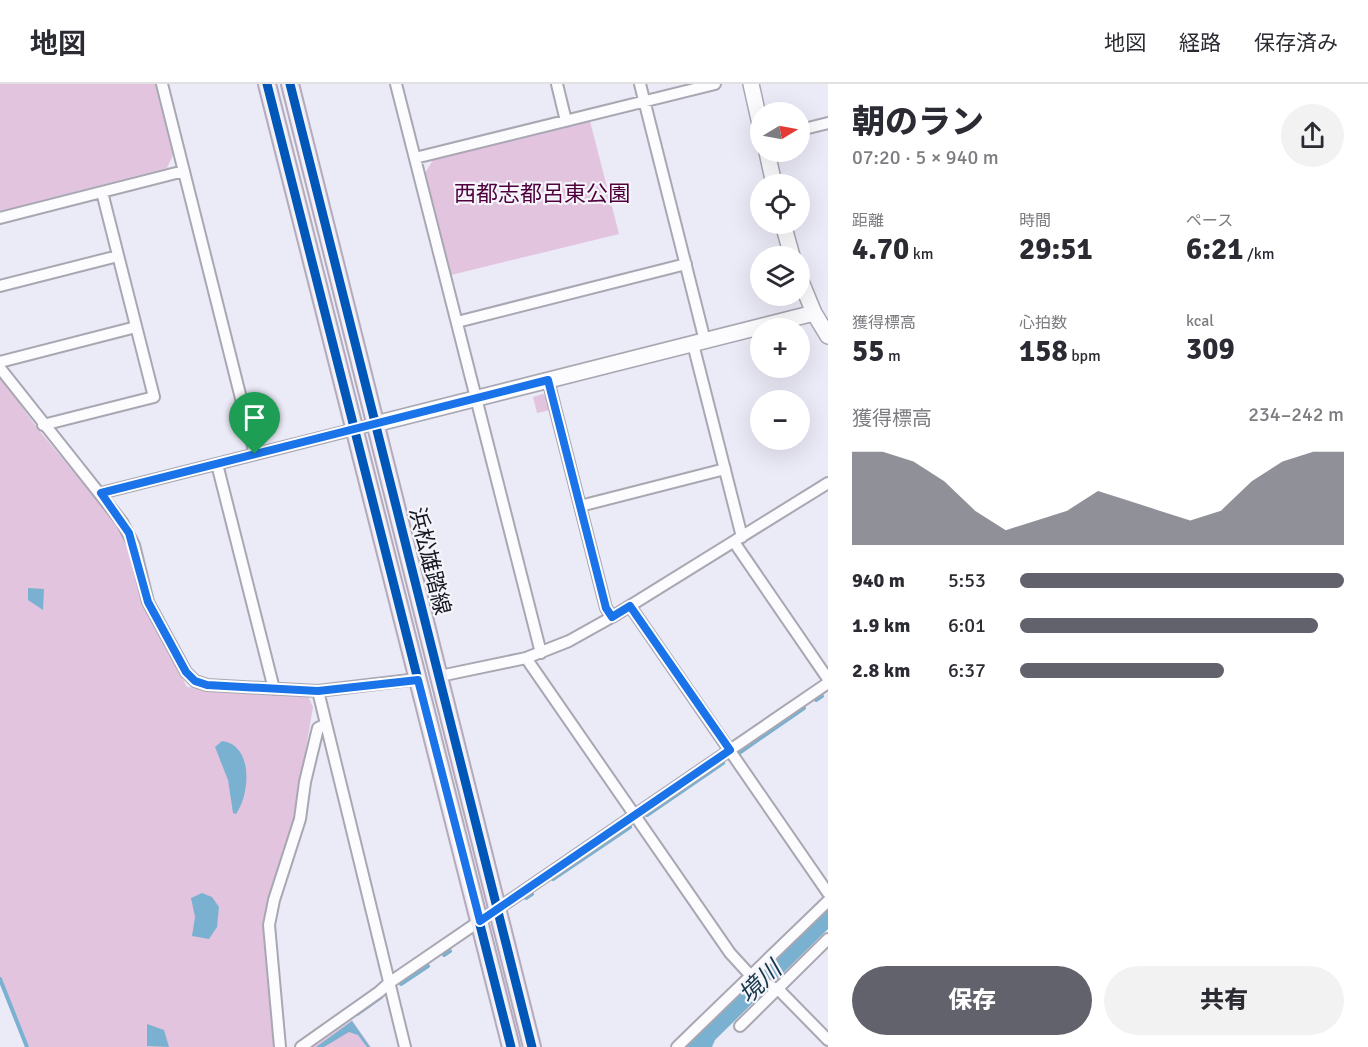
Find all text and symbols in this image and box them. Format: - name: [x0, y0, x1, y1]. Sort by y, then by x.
- text: 地図: [30, 27, 86, 61]
- text: 地図: [1104, 30, 1146, 56]
- text: 経路: [1179, 30, 1221, 56]
- text: 保存済み: [1254, 30, 1338, 56]
- north arrow: [750, 102, 810, 162]
- map controls: [750, 102, 810, 450]
- text: 朝のラン: [852, 102, 984, 143]
- button: share: [1281, 104, 1344, 167]
- text: 07:20 · 5 × 940 m: [852, 145, 999, 170]
- button: locate: [750, 174, 810, 234]
- park label: 西都志都呂東公園: [454, 180, 630, 207]
- text: 距離: [852, 211, 884, 231]
- text: 時間: [1019, 211, 1051, 231]
- text: ペース: [1186, 211, 1233, 231]
- text: 4.70: [852, 231, 909, 268]
- text: 29:51: [1019, 231, 1093, 268]
- text: 6:21: [1186, 231, 1243, 268]
- text: km: [909, 244, 934, 264]
- text: /km: [1243, 244, 1275, 264]
- button: layers: [750, 246, 810, 306]
- text: kcal: [1186, 311, 1214, 331]
- text: 獲得標高: [852, 313, 916, 333]
- text: 心拍数: [1019, 313, 1067, 333]
- button: +: [750, 318, 810, 378]
- text: 309: [1186, 331, 1235, 368]
- text: 55: [852, 333, 884, 370]
- text: 158: [1019, 333, 1068, 370]
- text: m: [884, 346, 901, 366]
- text: bpm: [1068, 346, 1101, 366]
- button: −: [750, 390, 810, 450]
- pin: [229, 392, 280, 454]
- icon: arrive: [238, 401, 271, 434]
- text: 234–242 m: [1248, 402, 1344, 427]
- text: 獲得標高: [852, 406, 932, 431]
- street label: 浜松雄踏線: [404, 504, 456, 618]
- text: 940 m: [852, 568, 905, 593]
- text: 5:53: [948, 568, 986, 593]
- text: 1.9 km: [852, 613, 910, 638]
- text: 6:01: [948, 613, 986, 638]
- text: 2.8 km: [852, 658, 910, 683]
- text: 6:37: [948, 658, 986, 683]
- water label: 境川: [732, 952, 790, 1009]
- button: 保存: [852, 966, 1092, 1035]
- button: 共有: [1104, 966, 1344, 1035]

